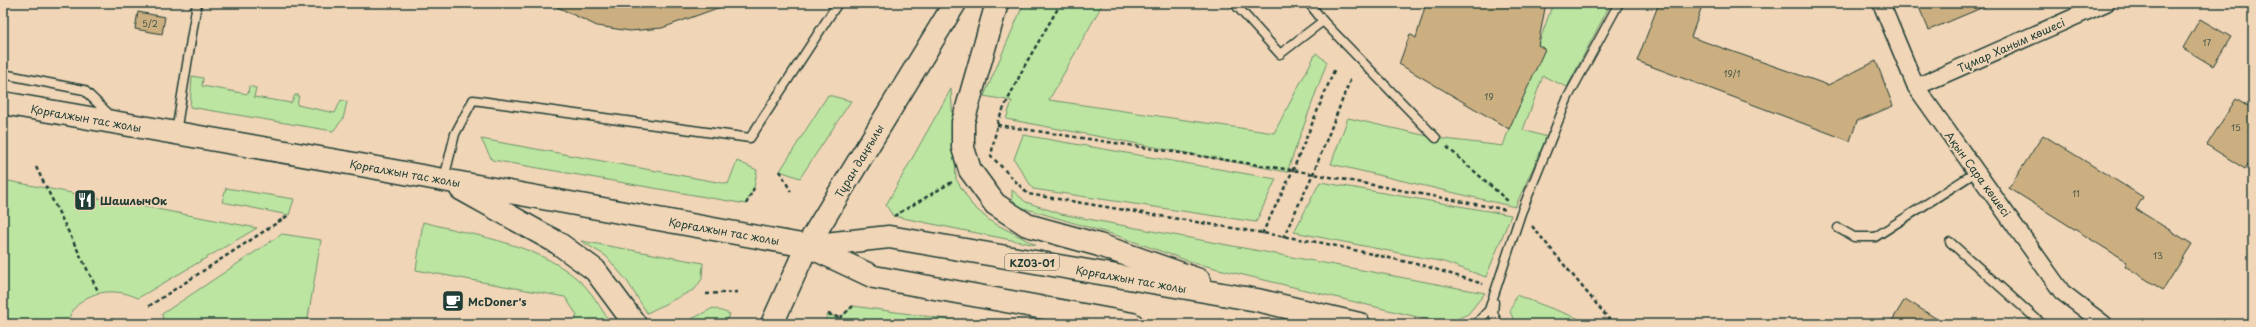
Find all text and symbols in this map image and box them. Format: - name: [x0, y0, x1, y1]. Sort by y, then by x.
- street label: Тұмар Ханым көшесі: [1955, 14, 2067, 76]
- house number: 5/2: [142, 16, 158, 30]
- house number: 17: [2203, 35, 2212, 49]
- house number: 19/1: [1723, 66, 1741, 80]
- house number: 19: [1484, 89, 1494, 103]
- street label: Қорғалжын тас жолы: [29, 100, 143, 136]
- house number: 15: [2231, 120, 2241, 134]
- street label: Тұран даңғылы: [830, 121, 888, 201]
- street label: Ақын Сара көшесі: [1941, 128, 2015, 220]
- street label: Қорғалжын тас жолы: [348, 155, 462, 191]
- house number: 11: [2072, 186, 2080, 200]
- restaurant icon: ШашлычОк: [72, 187, 98, 213]
- place label: ШашлычОк: [100, 192, 167, 209]
- street label: Қорғалжын тас жолы: [667, 213, 781, 249]
- house number: 13: [2153, 248, 2163, 262]
- road number: KZ03-01: [1005, 254, 1059, 270]
- street label: Қорғалжын тас жолы: [1074, 261, 1188, 297]
- cafe icon: McDoner's: [440, 288, 466, 314]
- place label: McDoner's: [468, 293, 526, 310]

